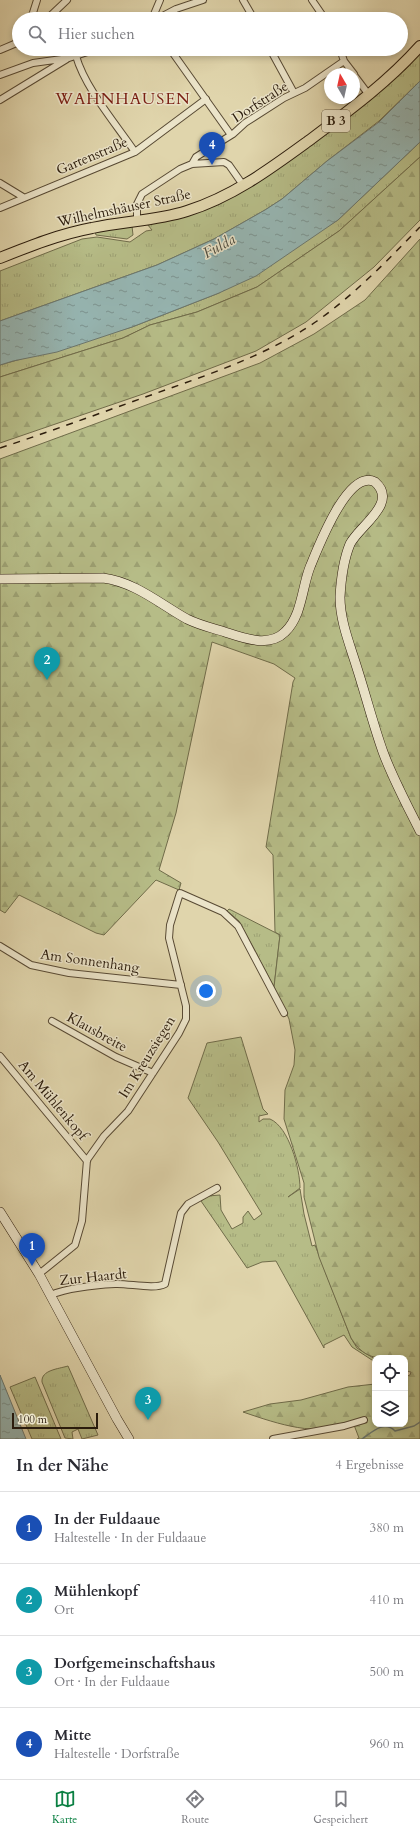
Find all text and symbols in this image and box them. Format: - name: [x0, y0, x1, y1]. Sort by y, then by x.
- search box: [12, 12, 408, 56]
- icon: search: [26, 23, 48, 45]
- text: Hier suchen: [58, 24, 135, 44]
- north arrow: [324, 68, 360, 104]
- street label: Dorfstraße: [228, 77, 292, 127]
- district label: WAHNHAUSEN: [54, 88, 191, 110]
- road number: B 3: [322, 110, 350, 132]
- street label: Gartenstraße: [53, 132, 131, 180]
- pin: 4: [199, 132, 225, 165]
- street label: Wilhelmshäuser Straße: [55, 185, 192, 232]
- water label: Fulda: [199, 229, 239, 263]
- pin: 2: [34, 647, 60, 680]
- street label: Am Sonnenhang: [39, 945, 141, 977]
- your location: [196, 981, 216, 1001]
- street label: Klausbreite: [63, 1008, 131, 1056]
- street label: Im Kreuzsiegen: [114, 1012, 180, 1102]
- street label: Am Mühlenkopf: [14, 1056, 94, 1146]
- pin: 1: [19, 1233, 45, 1266]
- street label: Zur Haardt: [59, 1264, 128, 1290]
- map controls: [372, 1355, 408, 1427]
- button: locate: [372, 1355, 408, 1391]
- pin: 3: [135, 1387, 161, 1420]
- button: layers: [372, 1391, 408, 1427]
- scale bar: [12, 1411, 98, 1430]
- text: 100 m: [18, 1412, 47, 1427]
- text: In der Nähe: [16, 1454, 109, 1477]
- text: 4 Ergebnisse: [335, 1456, 404, 1474]
- text: In der Fuldaaue: [54, 1509, 161, 1529]
- text: 1: [26, 1519, 32, 1537]
- text: 380 m: [370, 1519, 404, 1537]
- text: Haltestelle · In der Fuldaaue: [54, 1529, 206, 1547]
- text: Mühlenkopf: [54, 1581, 138, 1601]
- text: 2: [26, 1591, 32, 1609]
- text: 410 m: [370, 1591, 404, 1609]
- text: Ort: [54, 1601, 74, 1619]
- text: Dorfgemeinschaftshaus: [54, 1653, 215, 1673]
- text: 3: [26, 1663, 32, 1681]
- text: 500 m: [370, 1663, 404, 1681]
- text: Ort · In der Fuldaaue: [54, 1673, 170, 1691]
- text: Mitte: [54, 1725, 91, 1745]
- text: 4: [26, 1735, 32, 1753]
- text: 960 m: [370, 1735, 404, 1753]
- text: Haltestelle · Dorfstraße: [54, 1745, 180, 1763]
- tab: Karte: [52, 1788, 77, 1827]
- tab: Route: [181, 1788, 209, 1827]
- tab: Gespeichert: [313, 1788, 368, 1827]

